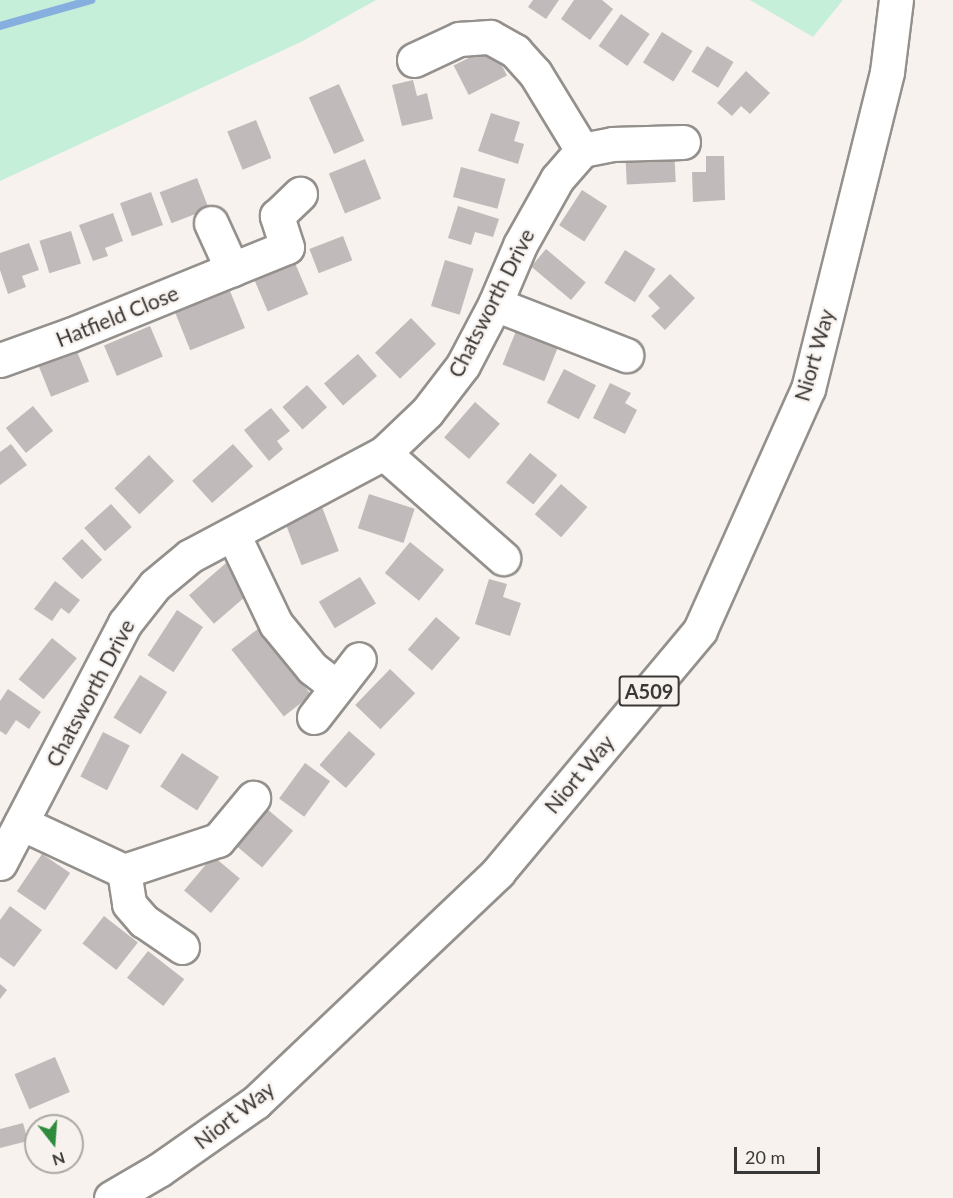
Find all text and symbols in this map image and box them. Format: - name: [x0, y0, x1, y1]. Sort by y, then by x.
- street label: Chatsworth Drive: [443, 225, 539, 381]
- street label: Hatfield Close: [52, 280, 182, 352]
- street label: Niort Way: [789, 306, 839, 404]
- street label: Chatsworth Drive: [41, 615, 139, 771]
- road number: A509: [618, 674, 680, 708]
- street label: Niort Way: [539, 730, 619, 818]
- street label: Niort Way: [189, 1076, 279, 1154]
- north arrow: [24, 1114, 84, 1174]
- scale bar: [737, 1135, 822, 1173]
- text: 20 m: [745, 1146, 785, 1168]
- text: N: [50, 1149, 68, 1171]

